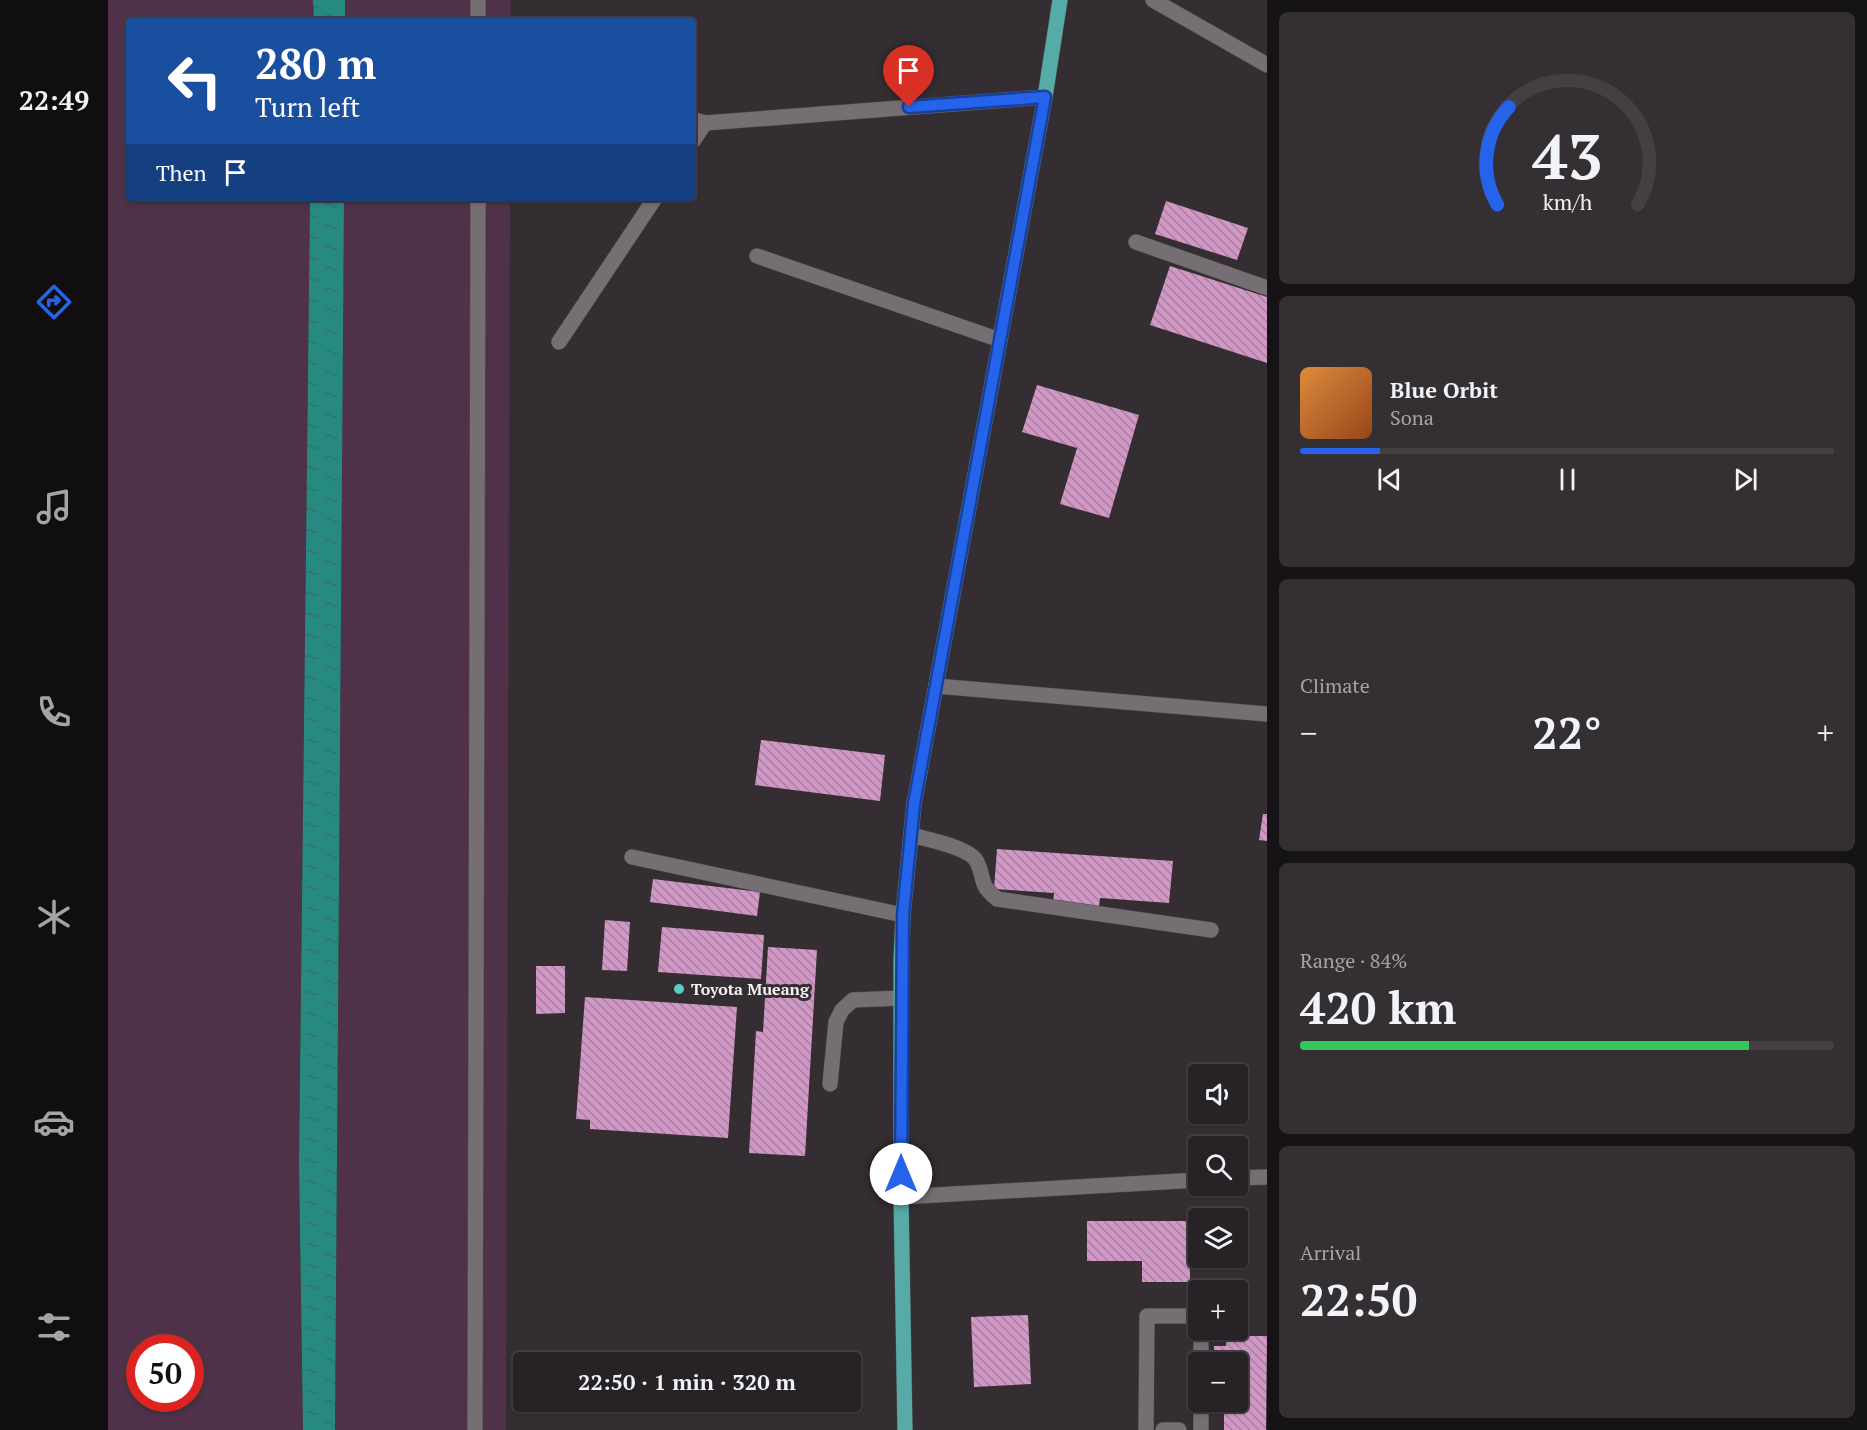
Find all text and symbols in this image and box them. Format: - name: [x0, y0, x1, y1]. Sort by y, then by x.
- text: 280 m: [255, 35, 376, 91]
- icon: left: [156, 42, 234, 120]
- pin: [883, 45, 934, 107]
- icon: arrive: [892, 54, 925, 87]
- text: 22:49: [19, 82, 89, 118]
- text: Turn left: [255, 89, 360, 125]
- text: 43: [1532, 114, 1602, 197]
- icon: arrive: [219, 156, 252, 189]
- text: Then: [156, 158, 207, 187]
- text: km/h: [1542, 188, 1592, 216]
- icon: directions: [33, 281, 75, 323]
- text: Blue Orbit: [1390, 375, 1498, 404]
- text: Sona: [1390, 404, 1434, 431]
- icon: previous: [1373, 463, 1406, 496]
- icon: pause: [1551, 463, 1584, 496]
- icon: next: [1729, 463, 1762, 496]
- icon: music: [33, 486, 75, 528]
- text: Climate: [1300, 672, 1370, 699]
- icon: phone: [33, 691, 75, 733]
- text: 22°: [1532, 702, 1602, 762]
- text: −: [1300, 711, 1318, 754]
- text: +: [1816, 711, 1834, 754]
- icon: climate: [33, 896, 75, 938]
- text: Range · 84%: [1300, 947, 1407, 974]
- text: 420 km: [1300, 977, 1456, 1037]
- place label: Toyota Mueang: [691, 978, 810, 1000]
- marker: Toyota Mueang: [672, 982, 686, 996]
- map controls: [1188, 1064, 1248, 1412]
- button: sound: [1188, 1064, 1248, 1124]
- icon: car: [33, 1101, 75, 1143]
- button: search: [1188, 1136, 1248, 1196]
- position arrow: [869, 1142, 933, 1206]
- button: layers: [1188, 1208, 1248, 1268]
- text: Arrival: [1300, 1239, 1361, 1266]
- text: 22:50: [1300, 1269, 1417, 1329]
- button: +: [1188, 1280, 1248, 1340]
- icon: filters: [33, 1306, 75, 1348]
- speed limit sign: 50: [126, 1334, 204, 1412]
- button: −: [1188, 1352, 1248, 1412]
- text: 22:50 · 1 min · 320 m: [578, 1367, 796, 1396]

